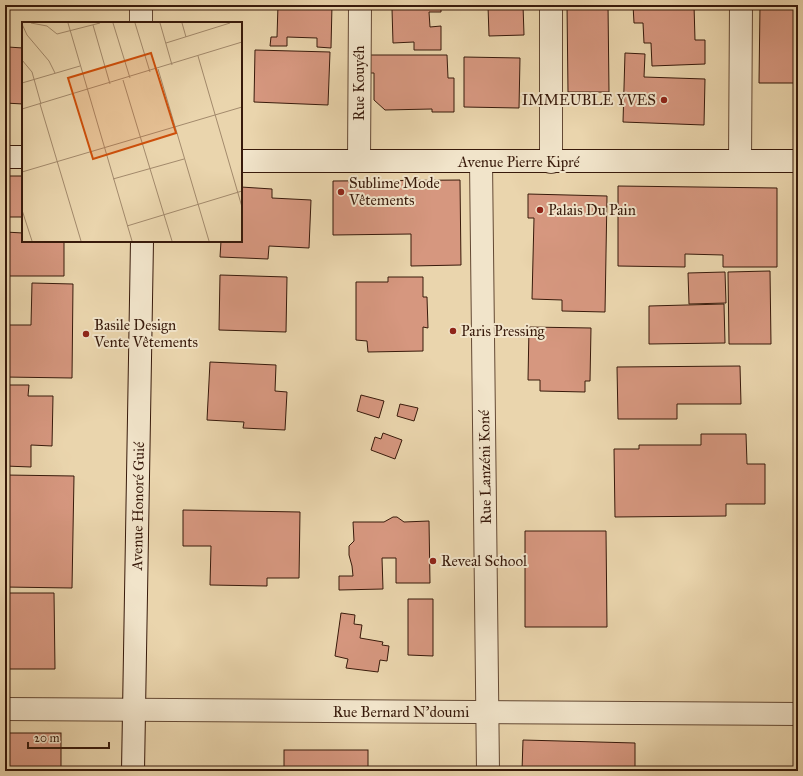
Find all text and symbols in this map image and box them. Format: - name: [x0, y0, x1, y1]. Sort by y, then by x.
- inset map: [22, 22, 242, 242]
- street label: Rue Kouyéh: [350, 45, 368, 121]
- place label: IMMEUBLE YVES: [522, 91, 656, 109]
- marker: IMMEUBLE YVES: [659, 95, 669, 105]
- street label: Avenue Pierre Kipré: [457, 153, 581, 171]
- place label: Sublime Mode Vêtements: [348, 174, 440, 209]
- marker: Sublime Mode Vêtements: [336, 187, 346, 197]
- place label: Palais Du Pain: [548, 201, 636, 219]
- marker: Palais Du Pain: [535, 205, 545, 215]
- place label: Basile Design Vente Vêtements: [93, 316, 198, 351]
- place label: Paris Pressing: [461, 322, 546, 340]
- marker: Paris Pressing: [448, 326, 458, 336]
- marker: Basile Design Vente Vêtements: [81, 329, 91, 339]
- street label: Rue Lanzéni Koné: [475, 409, 495, 524]
- street label: Avenue Honoré Guié: [128, 441, 148, 572]
- place label: Reveal School: [441, 552, 528, 570]
- marker: Reveal School: [428, 556, 438, 566]
- street label: Rue Bernard N'doumi: [333, 703, 469, 721]
- scale bar: [28, 724, 109, 750]
- text: 20 m: [34, 731, 60, 745]

